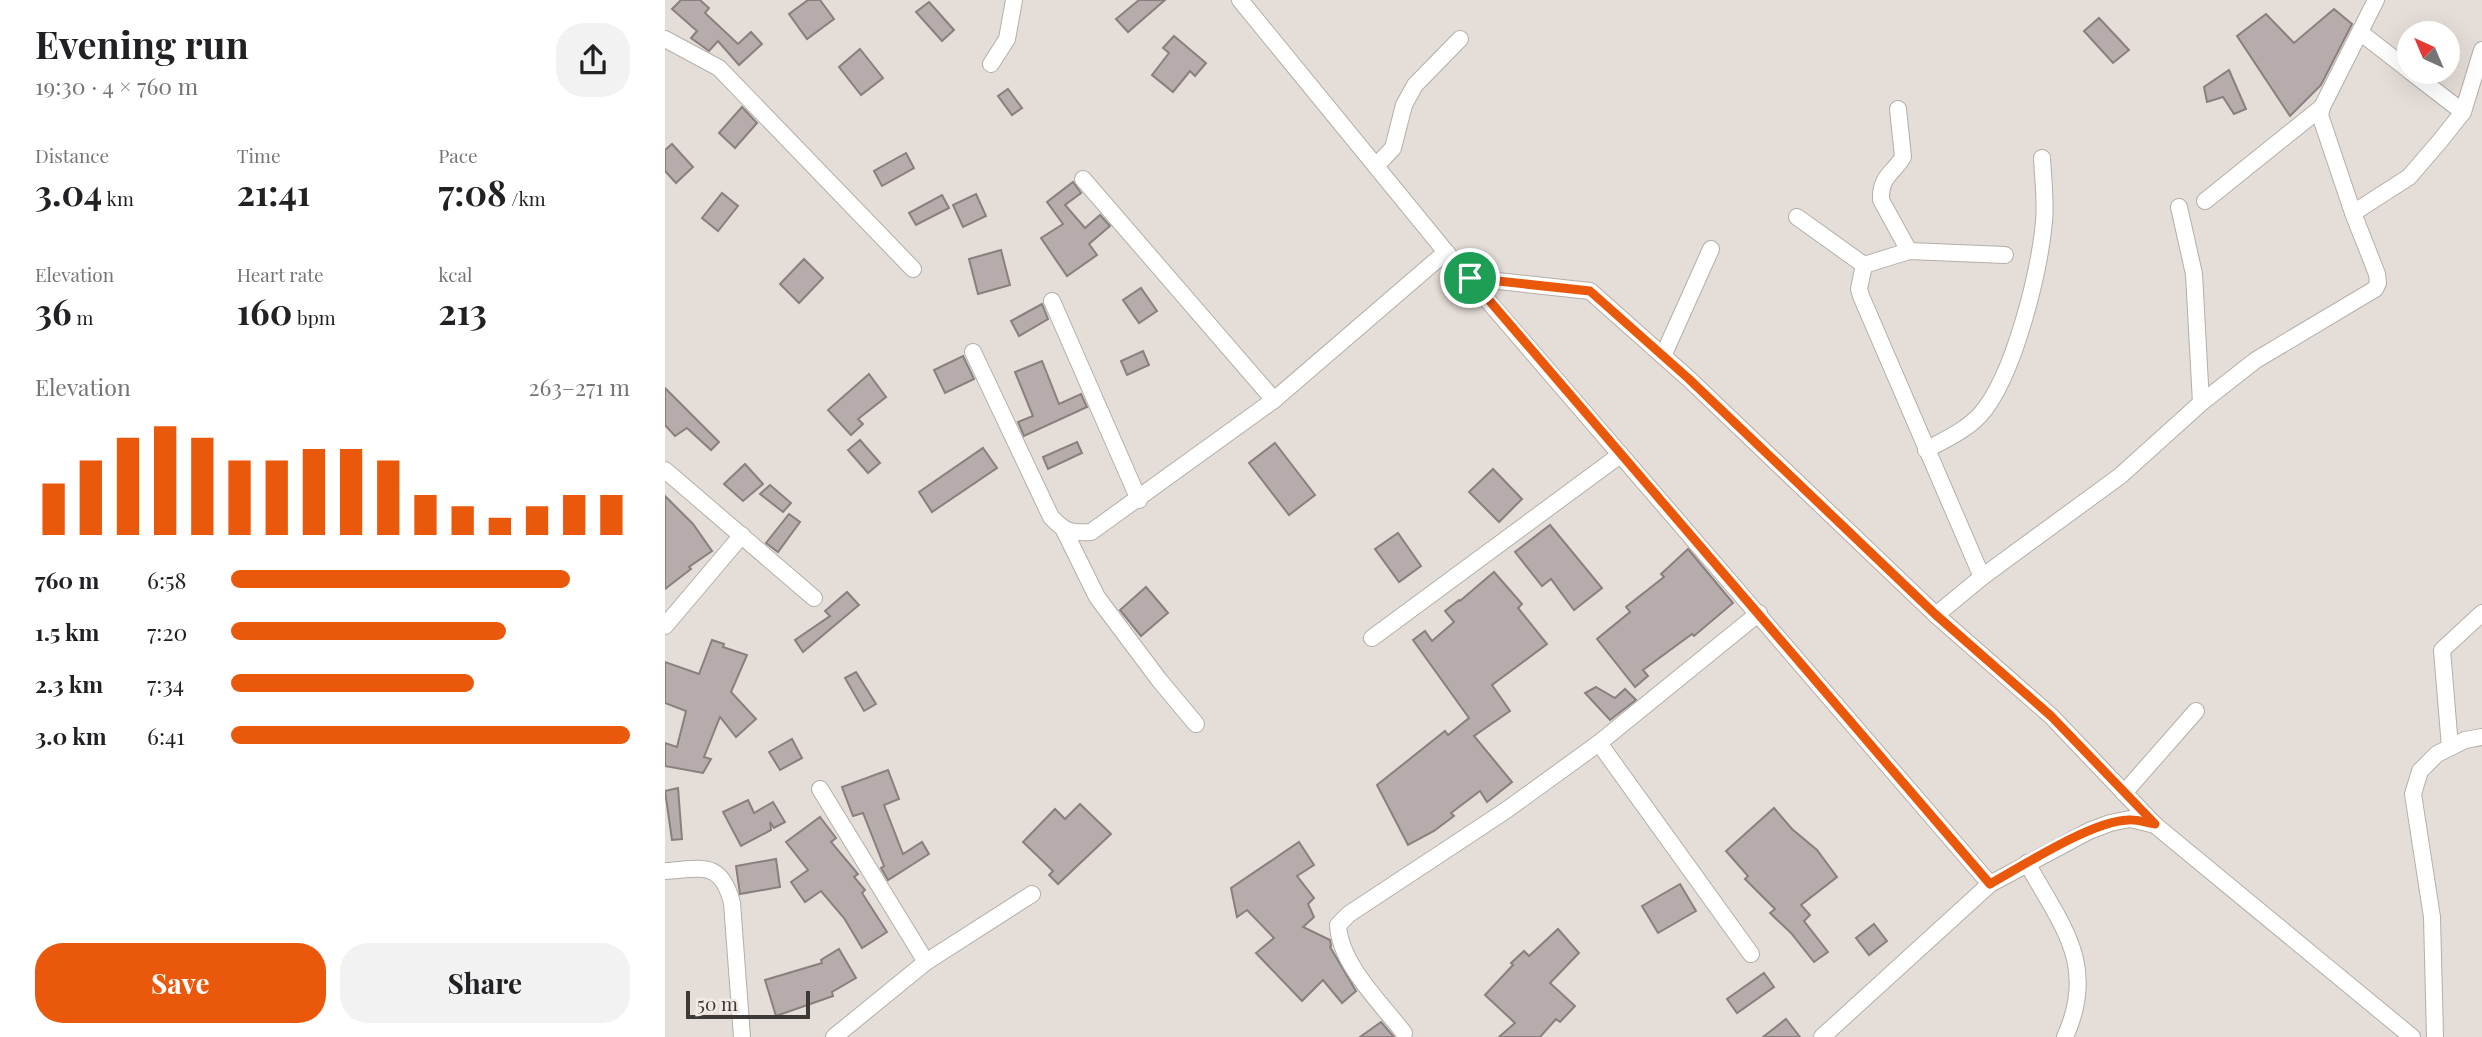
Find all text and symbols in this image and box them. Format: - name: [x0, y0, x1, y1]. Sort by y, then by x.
- text: Evening run: [35, 18, 249, 69]
- north arrow: [2397, 21, 2461, 84]
- map controls: [2397, 21, 2460, 84]
- button: share: [556, 23, 630, 97]
- text: 19:30 · 4 × 760 m: [35, 70, 198, 101]
- text: Distance: [35, 142, 109, 168]
- text: Time: [237, 142, 281, 168]
- text: Pace: [438, 142, 478, 168]
- text: 3.04: [35, 168, 102, 215]
- text: 21:41: [237, 168, 310, 215]
- text: 7:08: [438, 168, 507, 215]
- text: km: [102, 185, 134, 211]
- text: /km: [507, 185, 546, 211]
- pin: [1440, 248, 1500, 308]
- icon: arrive: [1451, 259, 1489, 297]
- text: Elevation: [35, 261, 114, 287]
- text: Heart rate: [237, 261, 324, 287]
- text: kcal: [438, 261, 472, 287]
- text: 36: [35, 287, 72, 334]
- text: 160: [237, 287, 292, 334]
- text: 213: [438, 287, 487, 334]
- text: m: [72, 304, 93, 330]
- text: bpm: [292, 304, 336, 330]
- text: Elevation: [35, 371, 131, 402]
- text: 263–271 m: [529, 371, 630, 402]
- text: 760 m: [35, 564, 99, 595]
- text: 6:58: [147, 564, 187, 595]
- text: 1.5 km: [35, 616, 99, 647]
- text: 7:20: [147, 616, 187, 647]
- text: 2.3 km: [35, 668, 103, 699]
- text: 7:34: [147, 668, 184, 699]
- text: 3.0 km: [35, 720, 107, 751]
- text: 6:41: [147, 720, 185, 751]
- button: Save: [35, 943, 326, 1023]
- button: Share: [340, 943, 630, 1023]
- scale bar: [686, 988, 810, 1020]
- text: 50 m: [697, 990, 738, 1016]

